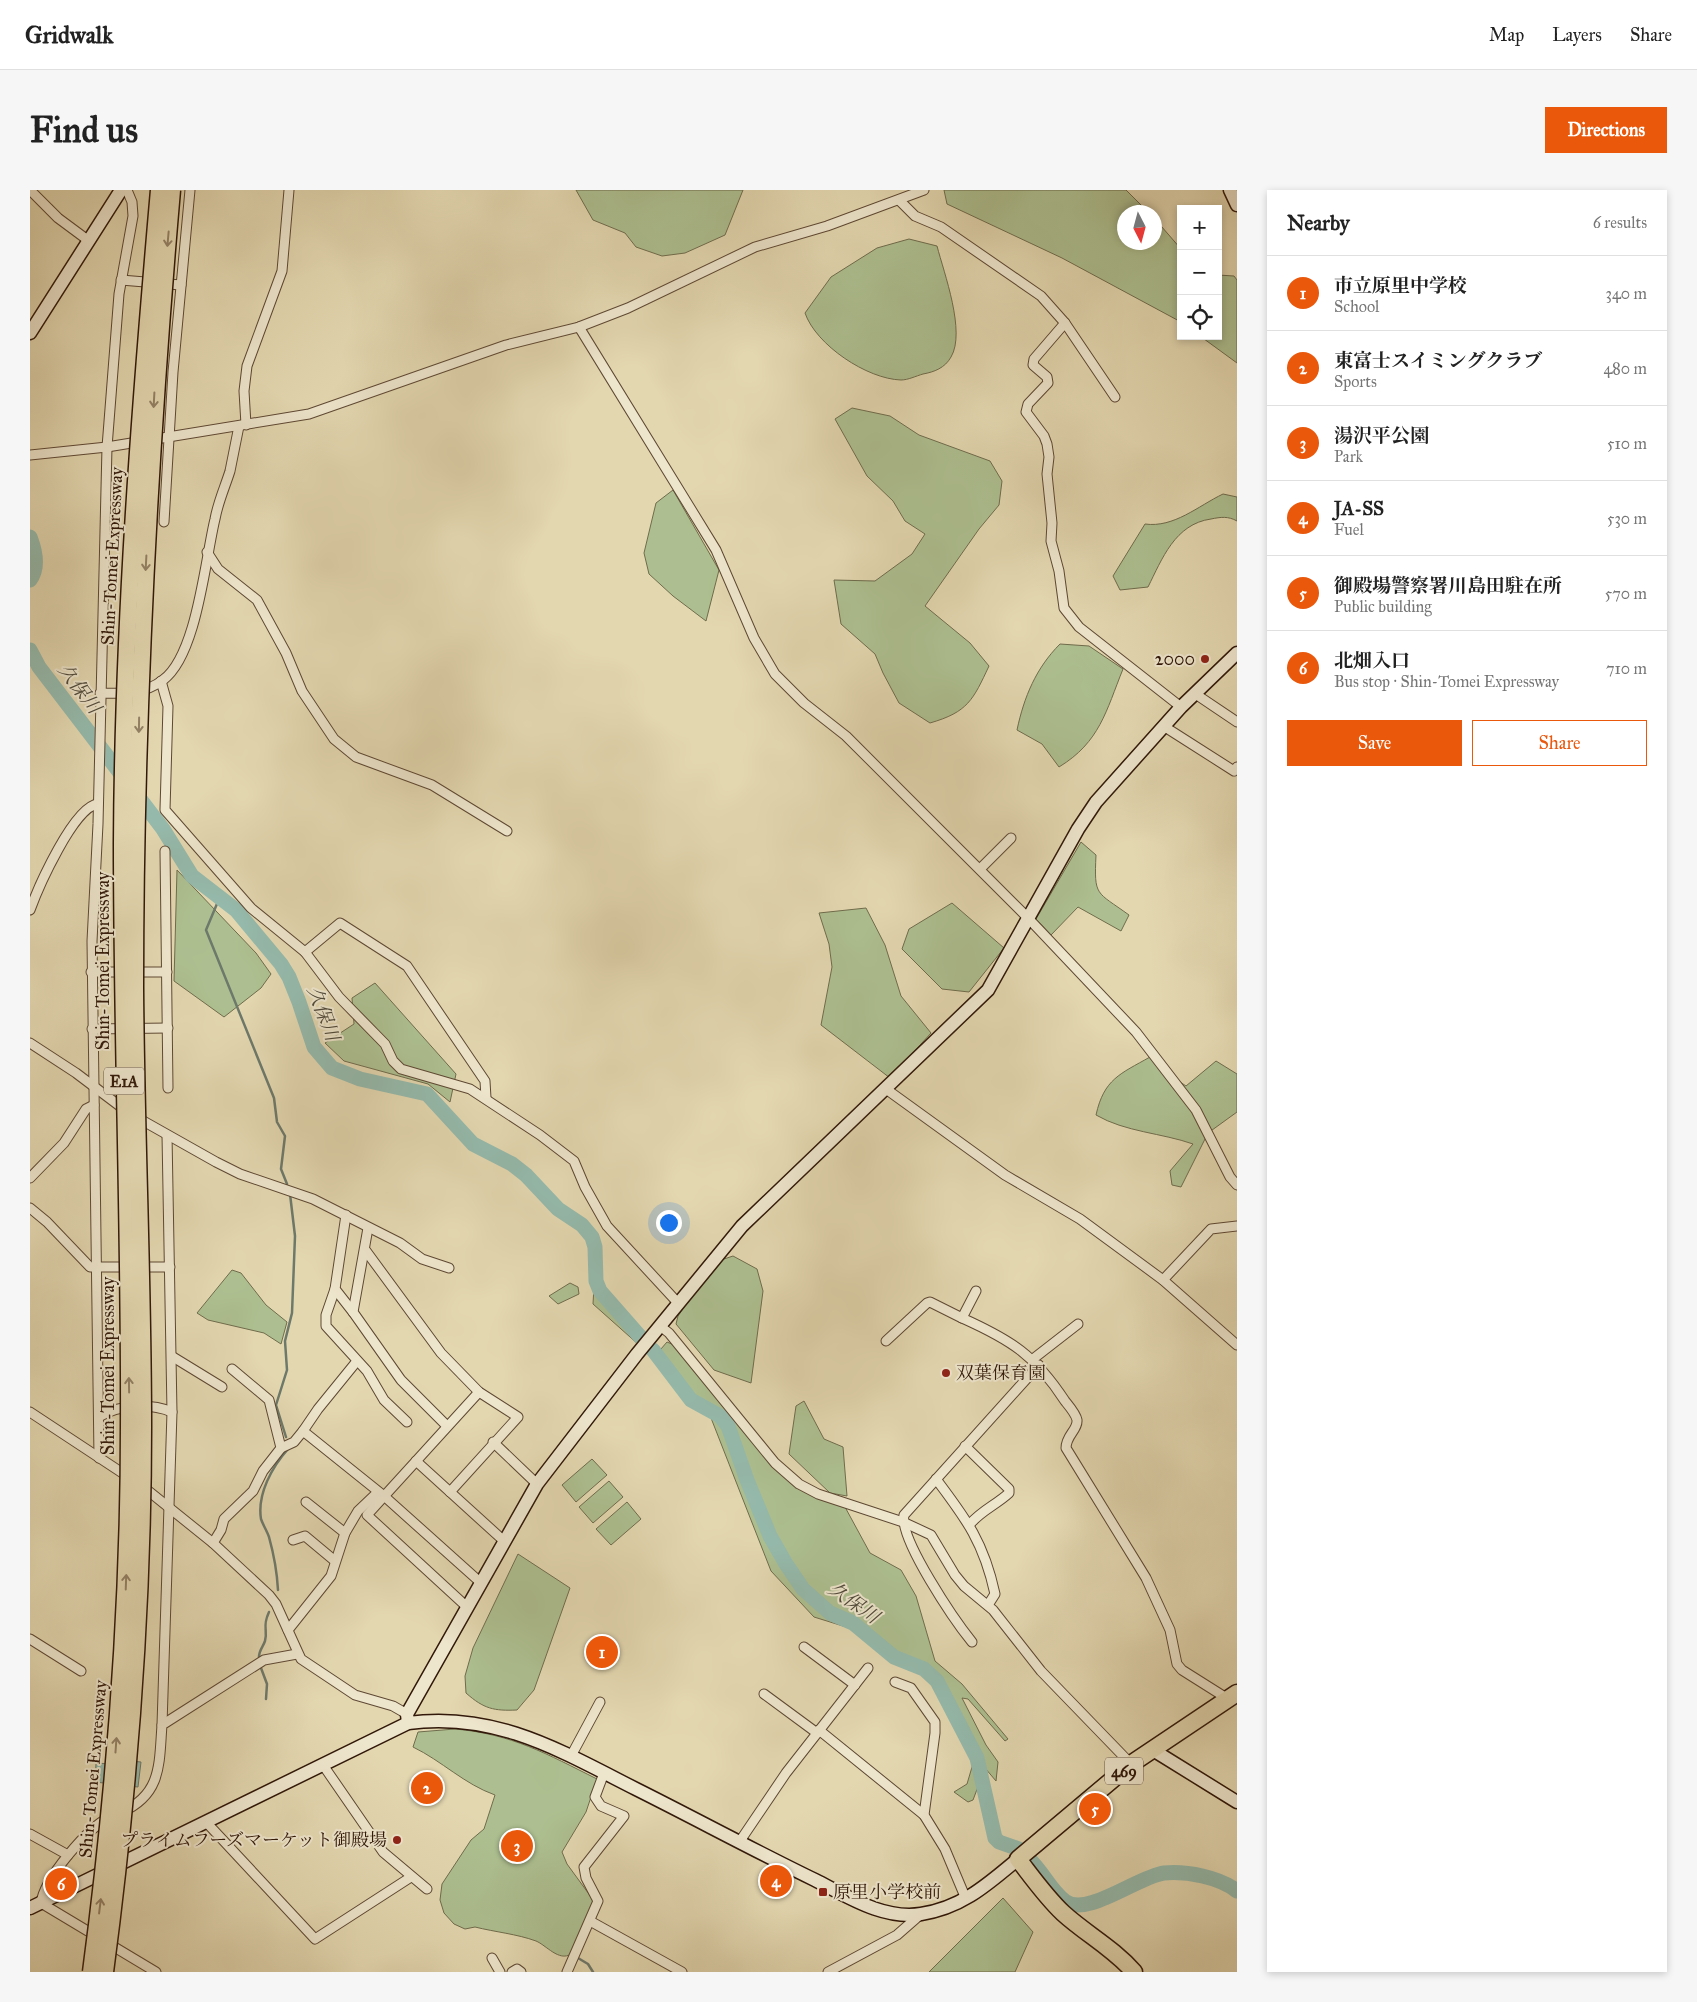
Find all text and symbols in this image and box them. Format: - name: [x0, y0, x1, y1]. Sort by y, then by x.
- text: Gridwalk: [25, 20, 113, 50]
- text: Map: [1489, 24, 1524, 46]
- text: Layers: [1552, 24, 1602, 46]
- text: Share: [1630, 24, 1672, 46]
- button: Directions: [1545, 107, 1667, 153]
- text: Find us: [30, 109, 138, 152]
- north arrow: [1117, 205, 1162, 250]
- map controls: [1177, 205, 1222, 340]
- button: +: [1177, 205, 1222, 250]
- text: Nearby: [1287, 210, 1350, 236]
- text: 6 results: [1593, 213, 1647, 232]
- one-way arrow: [163, 230, 173, 246]
- button: −: [1177, 250, 1222, 295]
- text: 市立原里中学校: [1334, 274, 1467, 297]
- text: 1: [1300, 284, 1306, 303]
- text: 340 m: [1605, 284, 1647, 303]
- button: locate: [1177, 295, 1222, 340]
- text: School: [1334, 297, 1379, 316]
- text: 東富士スイミングクラブ: [1334, 349, 1542, 372]
- text: 2: [1299, 359, 1307, 378]
- text: 480 m: [1603, 359, 1647, 378]
- text: Sports: [1334, 372, 1377, 391]
- one-way arrow: [150, 392, 159, 408]
- text: 湯沢平公園: [1334, 424, 1429, 447]
- text: 3: [1300, 434, 1306, 453]
- text: 510 m: [1607, 434, 1647, 453]
- text: Park: [1334, 447, 1363, 466]
- street label: Shin-Tomei Expressway: [96, 466, 128, 646]
- text: JA-SS: [1334, 497, 1384, 520]
- text: 4: [1299, 509, 1307, 528]
- text: 530 m: [1607, 509, 1647, 528]
- text: Fuel: [1334, 520, 1364, 539]
- one-way arrow: [141, 554, 150, 570]
- text: 御殿場警察署川島田駐在所: [1334, 574, 1562, 597]
- text: 5: [1299, 584, 1307, 603]
- text: 570 m: [1605, 584, 1647, 603]
- text: Public building: [1334, 597, 1432, 616]
- place label: 2000: [1155, 648, 1195, 670]
- text: 北畑入口: [1334, 649, 1410, 672]
- marker: 2000: [1199, 653, 1211, 665]
- water label: 久保川: [53, 659, 107, 720]
- text: 6: [1299, 659, 1307, 678]
- text: 710 m: [1606, 659, 1647, 678]
- text: Bus stop · Shin-Tomei Expressway: [1334, 672, 1559, 691]
- one-way arrow: [134, 716, 144, 733]
- button: Save: [1287, 720, 1462, 766]
- button: Share: [1472, 720, 1647, 766]
- street label: Shin-Tomei Expressway: [92, 871, 114, 1050]
- water label: 久保川: [303, 982, 345, 1046]
- road number: E1A: [104, 1068, 144, 1094]
- your location: [656, 1210, 682, 1236]
- street label: Shin-Tomei Expressway: [97, 1276, 119, 1455]
- place label: 双葉保育園: [956, 1362, 1046, 1384]
- marker: 双葉保育園: [940, 1367, 952, 1379]
- one-way arrow: [124, 1377, 134, 1394]
- one-way arrow: [121, 1575, 131, 1591]
- water label: 久保川: [824, 1577, 885, 1629]
- pin: 1: [586, 1633, 618, 1671]
- street label: Shin-Tomei Expressway: [74, 1679, 112, 1859]
- one-way arrow: [112, 1737, 121, 1753]
- road number: 469: [1105, 1758, 1143, 1784]
- pin: 2: [411, 1769, 443, 1807]
- pin: 5: [1079, 1790, 1111, 1828]
- pin: 3: [501, 1827, 533, 1865]
- place label: プライムフーズマーケット御殿場: [120, 1829, 387, 1851]
- marker: プライムフーズマーケット御殿場: [391, 1834, 403, 1846]
- pin: 4: [760, 1862, 792, 1900]
- pin: 6: [45, 1865, 77, 1903]
- place label: 原里小学校前: [833, 1881, 941, 1903]
- marker: 原里小学校前: [817, 1886, 829, 1898]
- one-way arrow: [95, 1899, 105, 1915]

